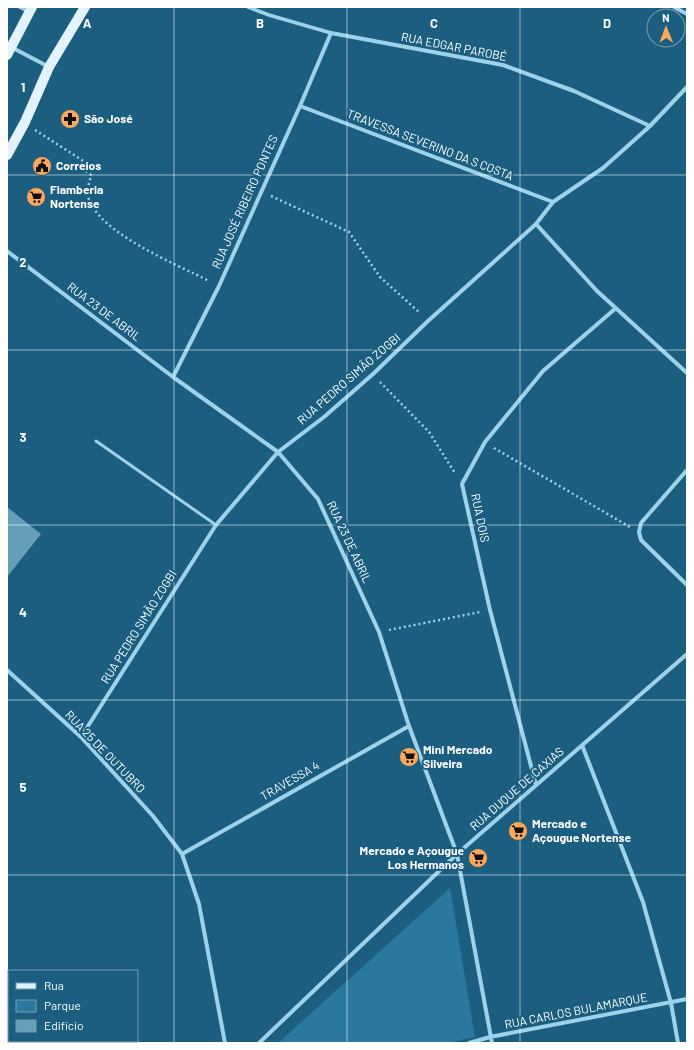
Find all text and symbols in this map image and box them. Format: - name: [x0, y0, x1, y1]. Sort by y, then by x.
- north arrow: [646, 8, 686, 48]
- text: N: [662, 11, 670, 24]
- text: A: [83, 15, 92, 31]
- text: B: [256, 15, 264, 31]
- text: C: [430, 15, 438, 31]
- text: D: [603, 15, 611, 31]
- street label: RUA EDGAR PAROBÉ: [400, 29, 508, 63]
- text: 1: [21, 79, 25, 95]
- street label: TRAVESSA SEVERINO DA S COSTA: [345, 106, 516, 182]
- pharmacy icon: São José: [59, 108, 81, 130]
- place label: São José: [84, 111, 133, 125]
- street label: RUA JOSÉ RIBEIRO PONTES: [208, 133, 280, 271]
- public building icon: Correios: [31, 155, 53, 177]
- place label: Correios: [56, 158, 101, 172]
- place label: Fiamberia Nortense: [50, 182, 103, 210]
- supermarket icon: Fiamberia Nortense: [25, 186, 47, 208]
- text: 2: [19, 254, 27, 270]
- street label: RUA 23 DE ABRIL: [65, 279, 144, 344]
- street label: RUA PEDRO SIMÃO ZOGBI: [294, 330, 403, 427]
- text: 3: [19, 429, 27, 445]
- street label: RUA DOIS: [469, 492, 493, 544]
- street label: RUA 23 DE ABRIL: [325, 498, 375, 585]
- street label: RUA PEDRO SIMÃO ZOGBI: [97, 567, 179, 686]
- text: 4: [19, 604, 27, 620]
- street label: RUA 25 DE OUTUBRO: [63, 707, 149, 795]
- place label: Mini Mercado Silveira: [423, 742, 493, 770]
- street label: RUA DUQUE DE CAXIAS: [467, 744, 566, 833]
- supermarket icon: Mini Mercado Silveira: [398, 746, 420, 768]
- street label: TRAVESSA 4: [258, 758, 321, 803]
- text: 5: [19, 779, 27, 795]
- place label: Mercado e Açougue Nortense: [532, 816, 632, 844]
- supermarket icon: Mercado e Açougue Nortense: [507, 820, 529, 842]
- place label: Mercado e Açougue Los Hermanos: [360, 843, 464, 871]
- supermarket icon: Mercado e Açougue Los Hermanos: [467, 847, 489, 869]
- legend: [8, 970, 138, 1042]
- text: Rua: [44, 978, 64, 992]
- street label: RUA CARLOS BULAMARQUE: [503, 989, 648, 1031]
- text: Parque: [44, 998, 81, 1012]
- text: Edifício: [44, 1018, 84, 1032]

